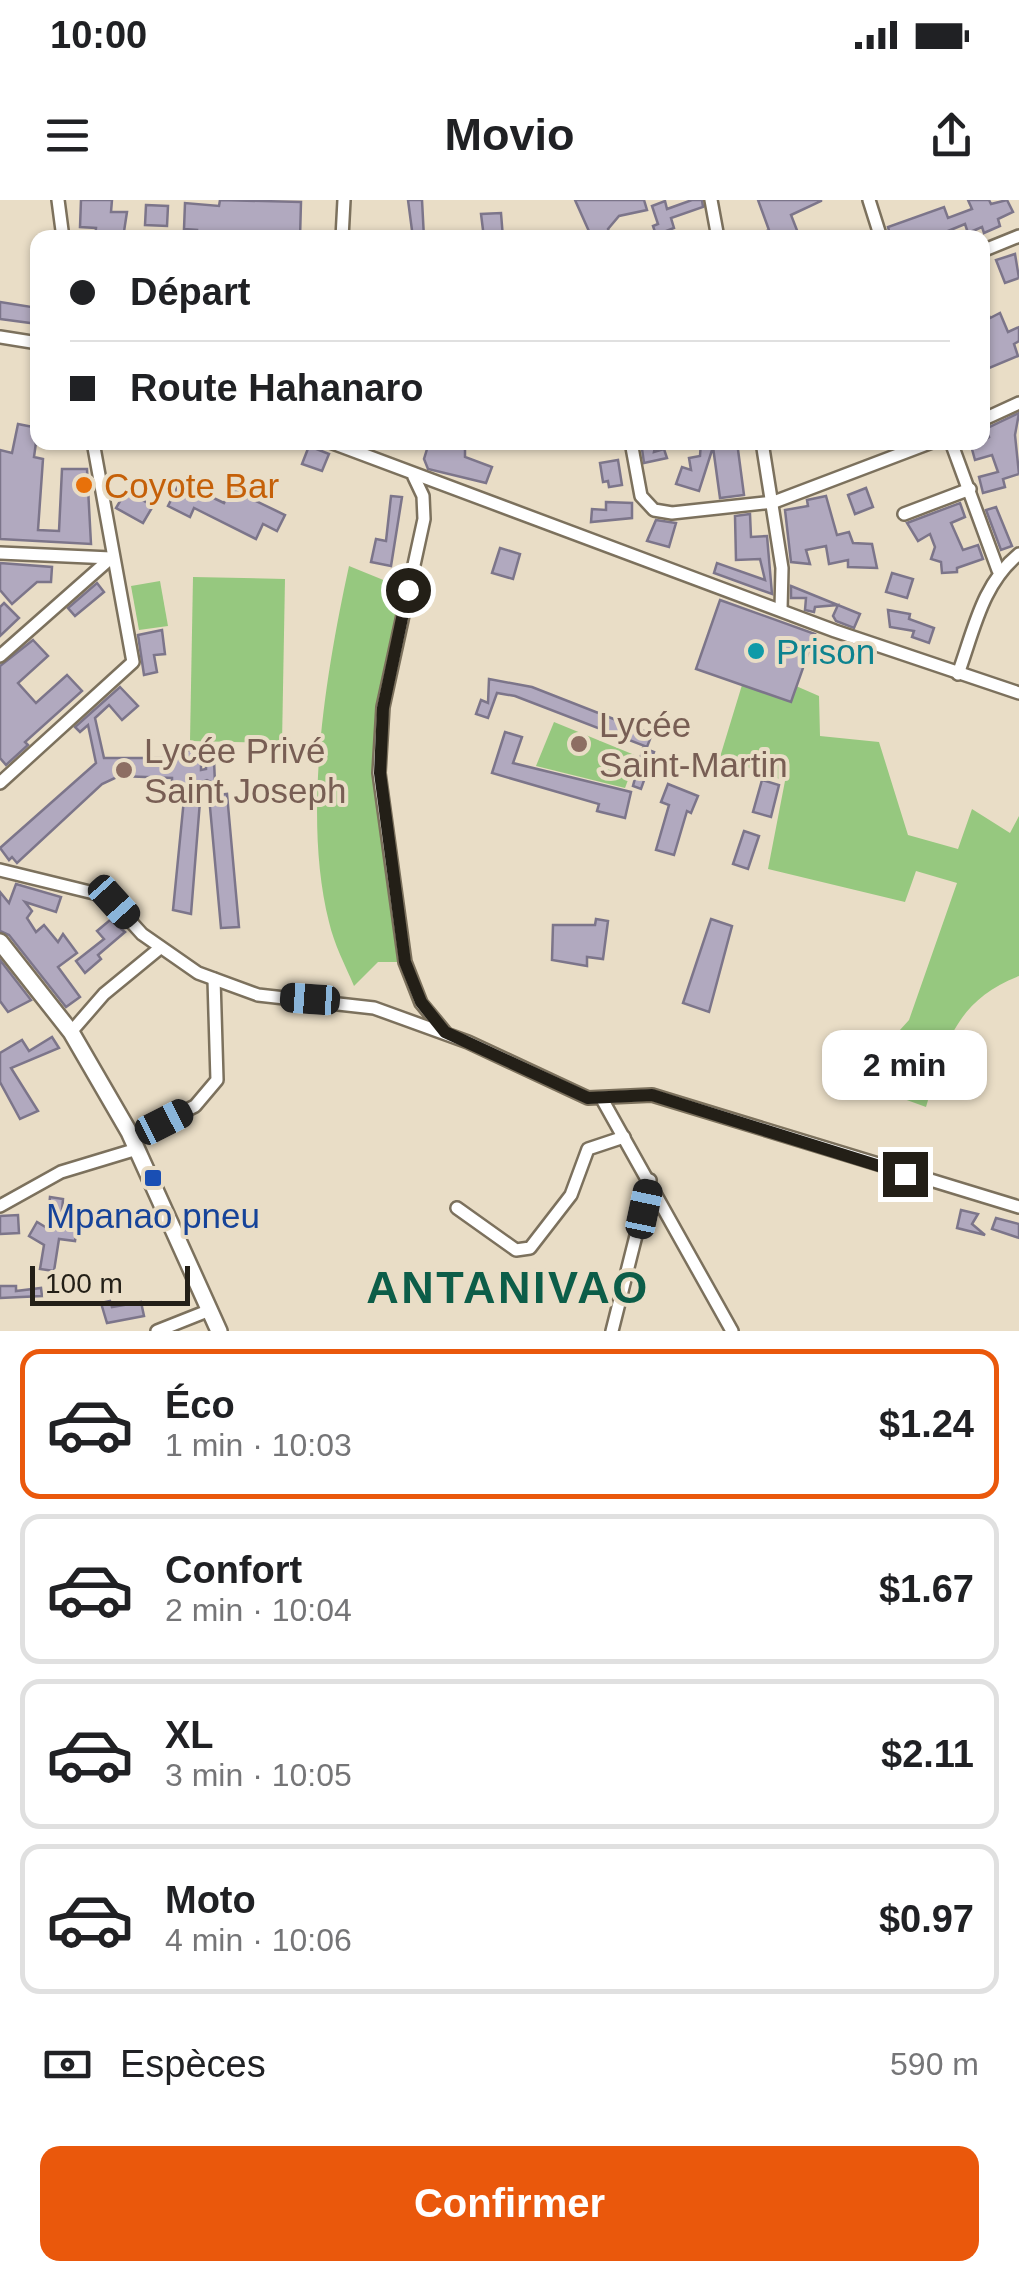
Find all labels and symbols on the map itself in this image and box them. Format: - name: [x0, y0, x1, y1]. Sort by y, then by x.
- place label: Coyote Bar: [104, 466, 279, 505]
- marker: Coyote Bar: [73, 474, 95, 496]
- route start: [386, 568, 431, 613]
- place label: Prison: [776, 632, 875, 671]
- marker: Prison: [745, 640, 767, 662]
- place label: Lycée Saint-Martin: [599, 705, 788, 784]
- place label: Lycée Privé Saint Joseph: [144, 731, 346, 810]
- marker: Lycée Saint-Martin: [568, 733, 590, 755]
- marker: Lycée Privé Saint Joseph: [113, 759, 135, 781]
- car: [83, 870, 145, 934]
- car: [279, 982, 341, 1016]
- callout: 2 min: [822, 1029, 988, 1099]
- car: [130, 1095, 198, 1149]
- route end: [883, 1152, 928, 1197]
- marker: Mpanao pneu: [142, 1167, 164, 1189]
- car: [623, 1177, 665, 1241]
- place label: Mpanao pneu: [46, 1196, 260, 1235]
- scale bar: [30, 1261, 190, 1306]
- district label: ANTANIVAO: [366, 1262, 650, 1313]

